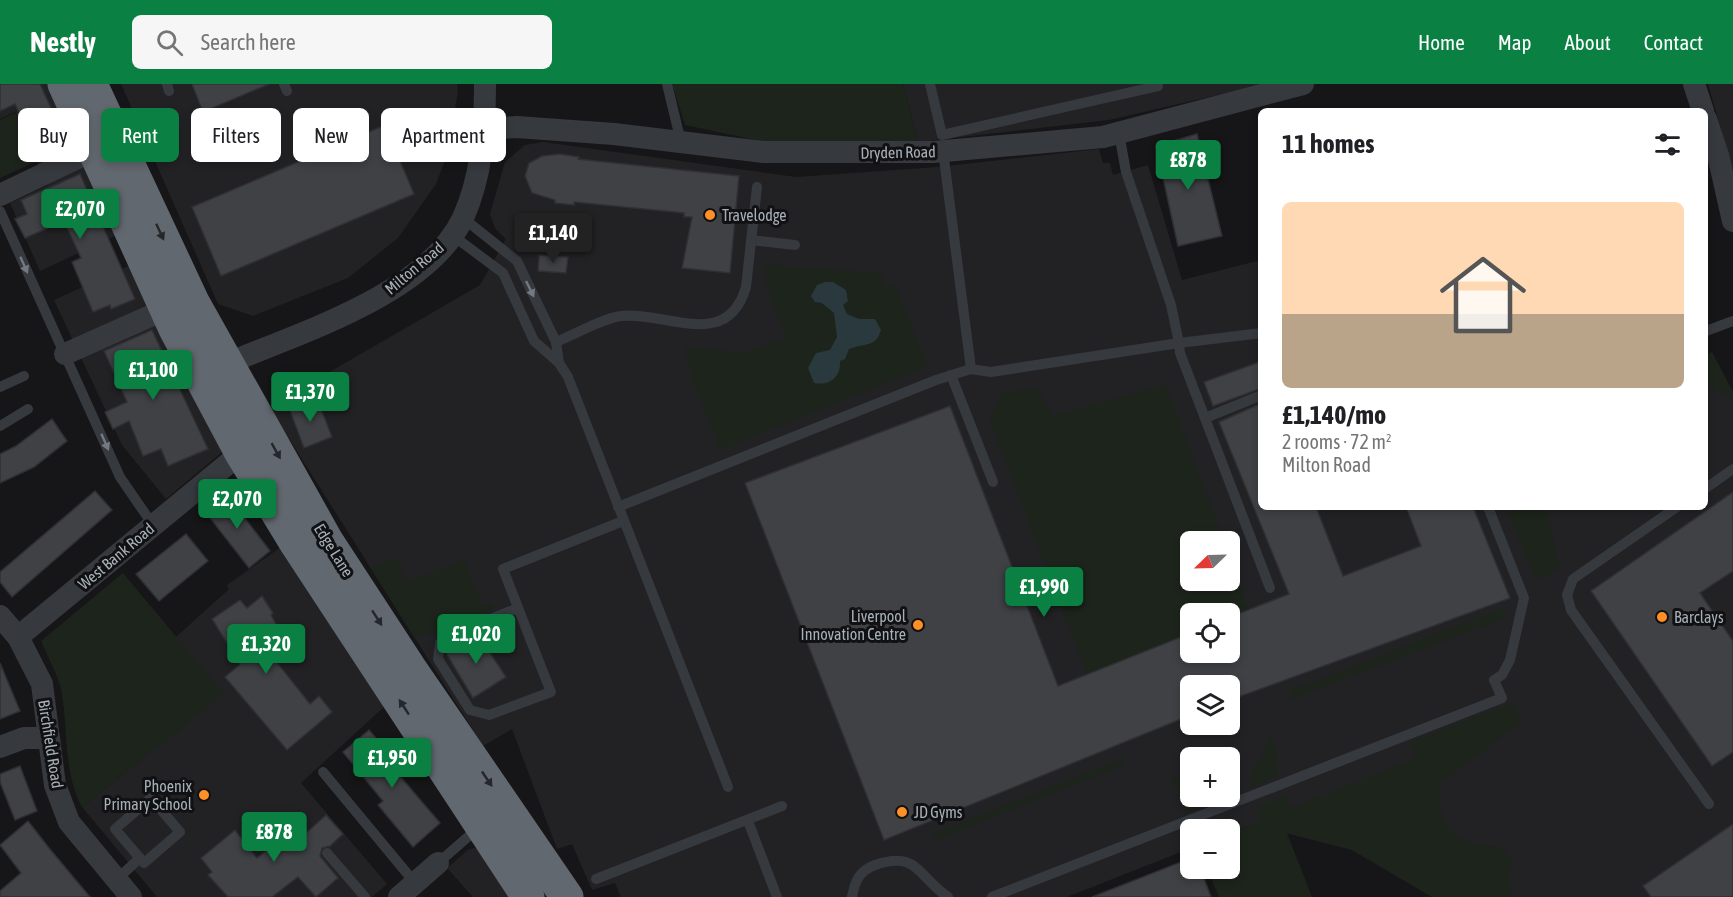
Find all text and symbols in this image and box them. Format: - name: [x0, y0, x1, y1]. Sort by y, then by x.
- search box: [132, 15, 552, 69]
- text: Nestly: [30, 26, 96, 58]
- icon: search: [153, 26, 186, 59]
- text: Search here: [201, 29, 296, 55]
- text: Home: [1418, 30, 1465, 54]
- text: Map: [1498, 30, 1532, 54]
- text: About: [1565, 30, 1611, 54]
- text: Contact: [1644, 30, 1703, 54]
- chip: Buy: [18, 108, 89, 162]
- chip: Rent: [101, 108, 179, 162]
- chip: Filters: [191, 108, 281, 162]
- chip: New: [293, 108, 369, 162]
- chip: Apartment: [381, 108, 506, 162]
- icon: filters: [1651, 128, 1684, 161]
- text: 11 homes: [1282, 129, 1375, 159]
- pin: £878: [1152, 140, 1224, 191]
- street label: Dryden Road: [860, 142, 936, 163]
- text: £878: [1170, 148, 1206, 171]
- pin: £2,070: [31, 189, 129, 240]
- text: £2,070: [55, 197, 105, 220]
- place label: Travelodge: [722, 206, 787, 225]
- marker: Travelodge: [703, 208, 717, 222]
- pin: £1,140: [504, 213, 602, 264]
- text: £1,140: [528, 221, 578, 244]
- one-way arrow: [156, 224, 165, 241]
- street label: Milton Road: [381, 238, 447, 298]
- icon: home: [1429, 241, 1537, 349]
- one-way arrow: [20, 256, 29, 273]
- one-way arrow: [526, 281, 535, 298]
- pin: £1,100: [104, 350, 202, 401]
- text: £1,100: [128, 358, 178, 381]
- pin: £1,370: [261, 372, 359, 423]
- text: £1,370: [285, 380, 335, 403]
- text: £1,140/mo: [1282, 400, 1386, 430]
- text: 2 rooms · 72 m²: [1282, 430, 1392, 453]
- one-way arrow: [100, 434, 109, 451]
- one-way arrow: [271, 443, 282, 459]
- text: Milton Road: [1282, 453, 1371, 476]
- pin: £2,070: [188, 479, 286, 530]
- text: £2,070: [212, 487, 262, 510]
- street label: West Bank Road: [74, 519, 158, 593]
- street label: Edge Lane: [310, 520, 357, 580]
- north arrow: [1180, 531, 1240, 591]
- map controls: [1180, 531, 1240, 879]
- pin: £1,990: [995, 567, 1093, 618]
- text: £1,990: [1019, 575, 1069, 598]
- button: locate: [1180, 603, 1240, 663]
- place label: Liverpool Innovation Centre: [801, 607, 907, 643]
- place label: Barclays: [1674, 608, 1724, 627]
- one-way arrow: [372, 610, 383, 626]
- marker: Barclays: [1655, 610, 1669, 624]
- pin: £1,020: [427, 614, 525, 665]
- marker: Liverpool Innovation Centre: [911, 618, 925, 632]
- text: £1,020: [451, 622, 501, 645]
- pin: £1,320: [217, 624, 315, 675]
- text: £1,320: [241, 632, 291, 655]
- button: layers: [1180, 675, 1240, 735]
- street label: Birchfield Road: [35, 698, 67, 790]
- one-way arrow: [398, 699, 409, 716]
- pin: £1,950: [343, 738, 441, 789]
- text: £1,950: [367, 746, 417, 769]
- button: +: [1180, 747, 1240, 807]
- one-way arrow: [481, 771, 493, 787]
- place label: Phoenix Primary School: [104, 777, 193, 814]
- marker: Phoenix Primary School: [197, 788, 211, 802]
- place label: JD Gyms: [914, 803, 963, 822]
- marker: JD Gyms: [895, 805, 909, 819]
- pin: £878: [238, 812, 310, 863]
- button: −: [1180, 819, 1240, 879]
- text: £878: [256, 820, 292, 843]

